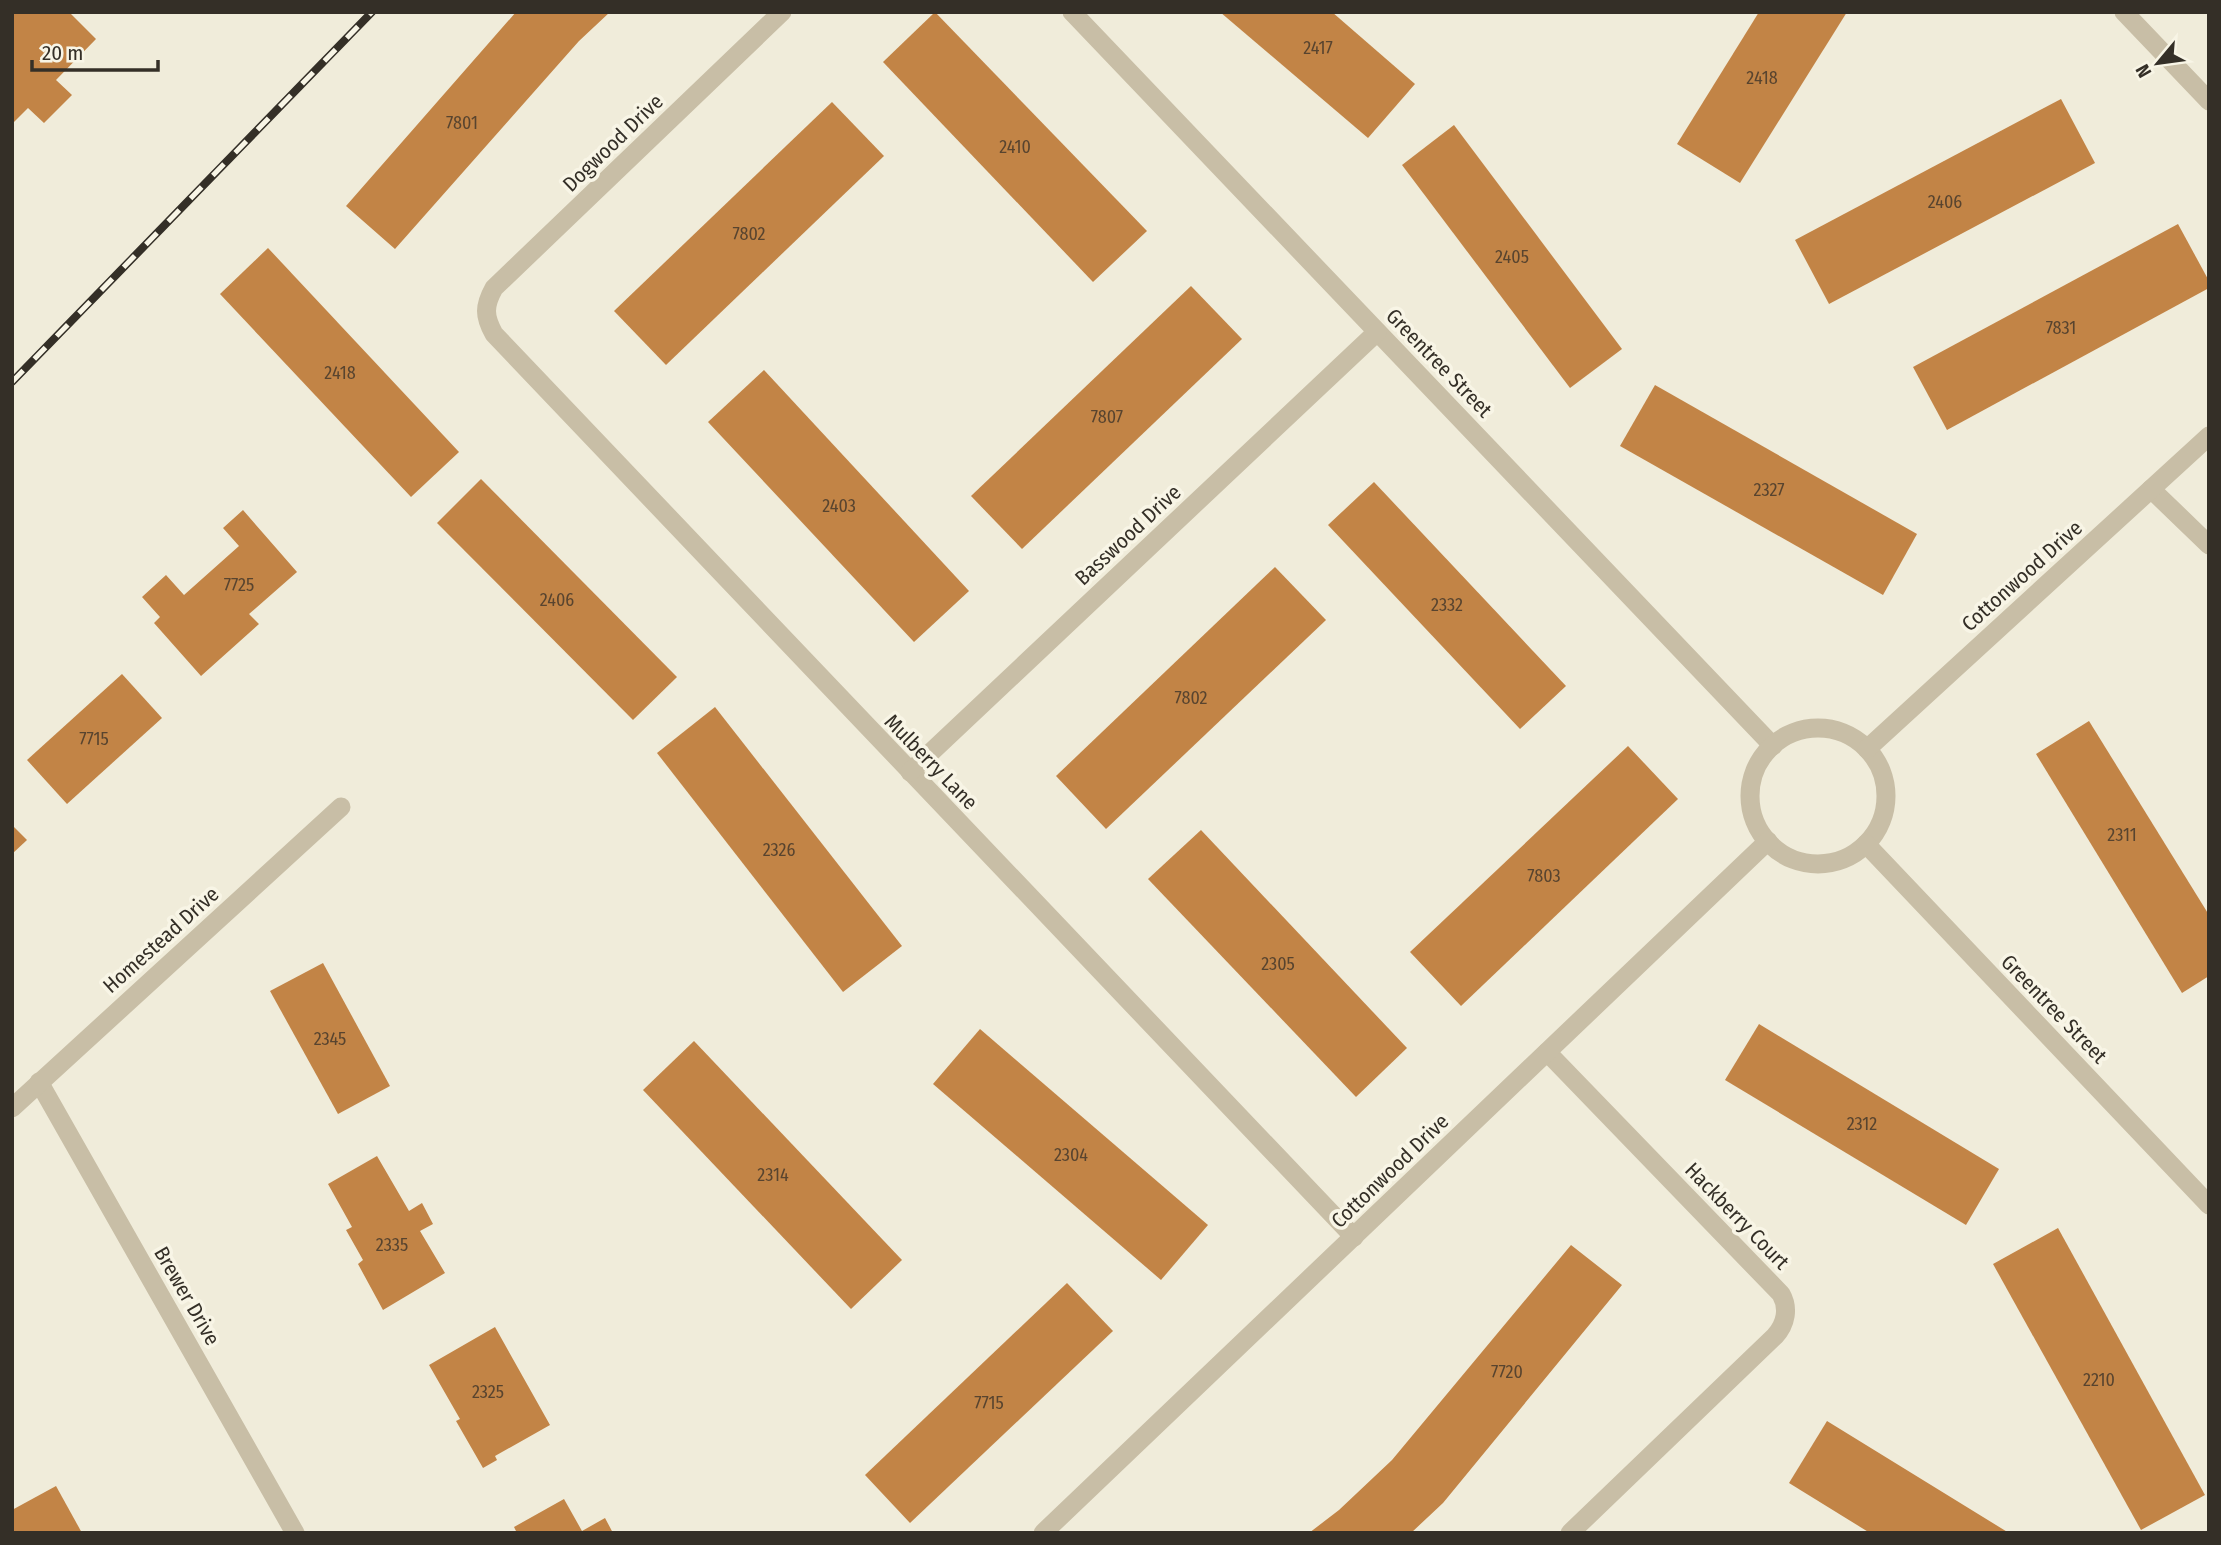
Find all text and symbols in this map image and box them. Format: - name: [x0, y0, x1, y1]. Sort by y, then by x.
- scale bar: [32, 28, 158, 72]
- north arrow: [2123, 28, 2193, 98]
- house number: 2417: [1303, 37, 1333, 59]
- text: 20 m: [42, 40, 83, 66]
- text: N: [2131, 60, 2156, 82]
- house number: 2418: [1746, 67, 1778, 89]
- street label: Dogwood Drive: [557, 89, 669, 197]
- house number: 7801: [446, 112, 478, 134]
- house number: 2410: [999, 136, 1031, 158]
- house number: 2406: [1928, 191, 1962, 213]
- house number: 7802: [732, 223, 766, 245]
- house number: 2405: [1495, 246, 1529, 268]
- street label: Greentree Street: [1380, 303, 1498, 423]
- house number: 7831: [2046, 317, 2076, 339]
- house number: 2418: [324, 362, 356, 384]
- house number: 7807: [1091, 406, 1123, 428]
- street label: Basswood Drive: [1070, 479, 1186, 591]
- house number: 2327: [1754, 479, 1784, 501]
- house number: 2403: [822, 495, 856, 517]
- street label: Cottonwood Drive: [1956, 515, 2088, 637]
- house number: 7725: [224, 574, 254, 596]
- house number: 2406: [540, 589, 574, 611]
- house number: 2332: [1431, 594, 1463, 616]
- house number: 7802: [1174, 687, 1208, 709]
- street label: Mulberry Lane: [879, 709, 983, 815]
- house number: 7715: [79, 728, 109, 750]
- house number: 2311: [2107, 824, 2137, 846]
- house number: 2326: [763, 839, 795, 861]
- house number: 7803: [1527, 865, 1561, 887]
- street label: Homestead Drive: [98, 881, 224, 999]
- street label: Greentree Street: [1995, 949, 2113, 1069]
- house number: 2305: [1261, 953, 1295, 975]
- house number: 2345: [314, 1028, 346, 1050]
- street label: Cottonwood Drive: [1326, 1108, 1454, 1234]
- house number: 2312: [1847, 1113, 1877, 1135]
- house number: 2304: [1054, 1144, 1088, 1166]
- street label: Hackberry Court: [1679, 1157, 1795, 1275]
- house number: 2314: [757, 1164, 789, 1186]
- house number: 2335: [376, 1234, 408, 1256]
- street label: Brewer Drive: [148, 1242, 226, 1350]
- house number: 7720: [1491, 1361, 1523, 1383]
- house number: 2210: [2083, 1369, 2115, 1391]
- house number: 2325: [472, 1381, 504, 1403]
- house number: 7715: [974, 1392, 1004, 1414]

